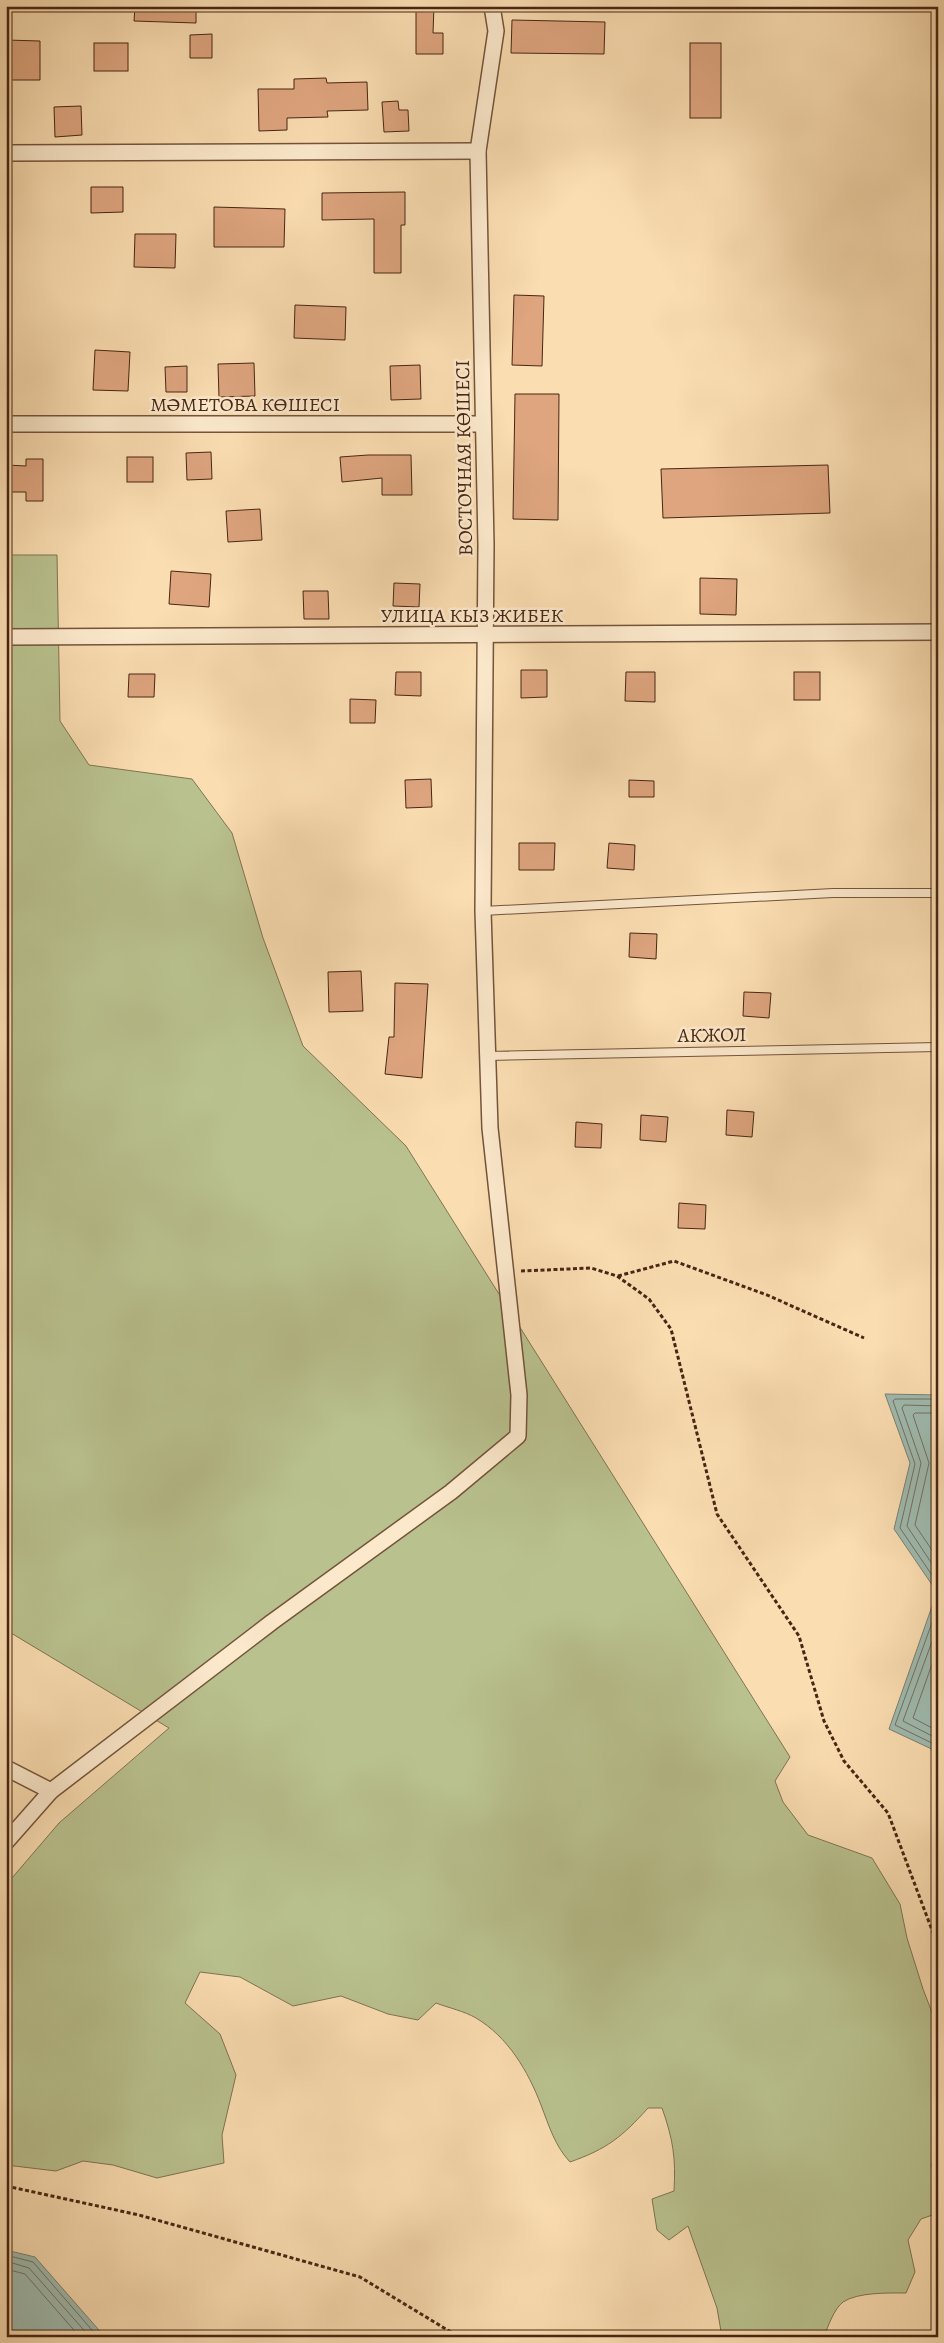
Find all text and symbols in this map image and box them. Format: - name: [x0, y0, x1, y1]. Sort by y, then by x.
- street label: ВОСТОЧНАЯ КӨШЕСІ: [449, 360, 479, 556]
- street label: МӘМЕТОВА КӨШЕСІ: [150, 391, 340, 418]
- street label: УЛИЦА КЫЗ ЖИБЕК: [381, 602, 564, 629]
- street label: АКЖОЛ: [676, 1021, 747, 1049]

